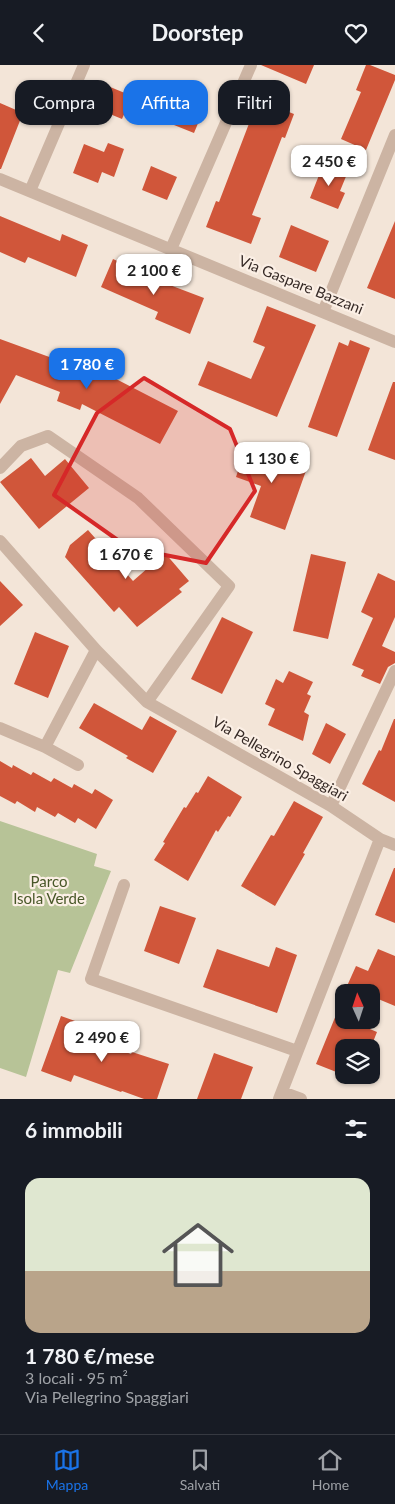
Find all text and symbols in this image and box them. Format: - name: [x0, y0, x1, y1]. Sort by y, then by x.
- icon: back: [25, 19, 53, 47]
- text: Doorstep: [151, 19, 244, 46]
- icon: heart: [342, 19, 370, 47]
- chip: Compra: [15, 80, 113, 125]
- chip: Affitta: [123, 80, 208, 125]
- chip: Filtri: [218, 80, 290, 125]
- pin: 2 450 €: [283, 145, 375, 187]
- text: 2 450 €: [302, 151, 356, 170]
- street label: Via Gaspare Bazzani: [236, 251, 366, 317]
- pin: 2 100 €: [108, 253, 200, 296]
- text: 2 100 €: [127, 260, 181, 279]
- pin: 1 780 €: [41, 347, 133, 390]
- text: 1 780 €: [60, 354, 114, 373]
- pin: 1 130 €: [226, 441, 318, 484]
- text: 1 130 €: [245, 448, 299, 467]
- pin: 1 670 €: [80, 537, 172, 580]
- text: 1 670 €: [99, 544, 153, 563]
- street label: Via Pellegrino Spaggiari: [209, 712, 352, 804]
- park label: Parco Isola Verde: [13, 872, 85, 907]
- north arrow: [335, 984, 380, 1029]
- map controls: [335, 984, 380, 1084]
- pin: 2 490 €: [56, 1021, 148, 1063]
- text: 2 490 €: [75, 1027, 129, 1046]
- button: layers: [335, 1039, 380, 1084]
- icon: filters: [342, 1115, 370, 1143]
- text: 6 immobili: [25, 1117, 123, 1142]
- icon: home: [153, 1210, 243, 1300]
- text: 1 780 €/mese: [25, 1343, 155, 1368]
- text: 3 locali · 95 m²: [25, 1368, 128, 1387]
- text: Via Pellegrino Spaggiari: [25, 1387, 189, 1406]
- tab: Mappa: [46, 1446, 88, 1493]
- tab: Salvati: [180, 1446, 220, 1493]
- tab: Home: [312, 1446, 349, 1493]

